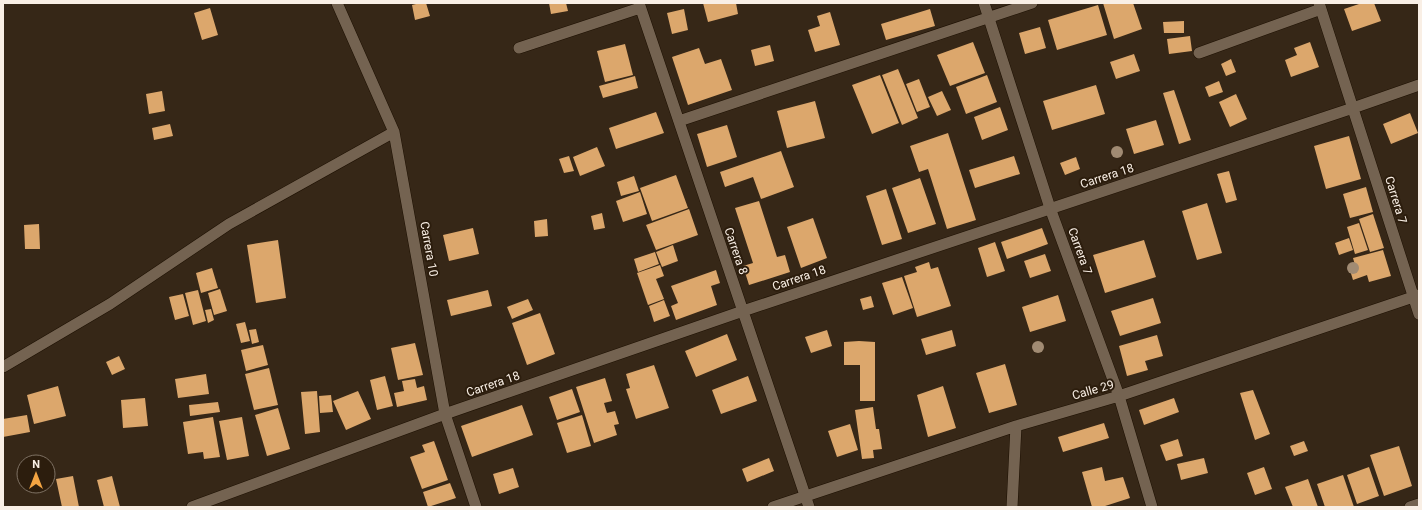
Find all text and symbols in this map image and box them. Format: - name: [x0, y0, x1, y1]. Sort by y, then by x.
- street label: Carrera 18: [1078, 161, 1136, 191]
- street label: Carrera 7: [1382, 175, 1410, 226]
- street label: Carrera 10: [417, 220, 441, 278]
- street label: Carrera 8: [721, 226, 751, 277]
- street label: Carrera 7: [1065, 226, 1095, 277]
- street label: Carrera 18: [770, 262, 828, 294]
- street label: Carrera 18: [464, 368, 522, 400]
- street label: Calle 29: [1070, 377, 1116, 403]
- north arrow: [16, 454, 56, 494]
- text: N: [32, 458, 40, 471]

